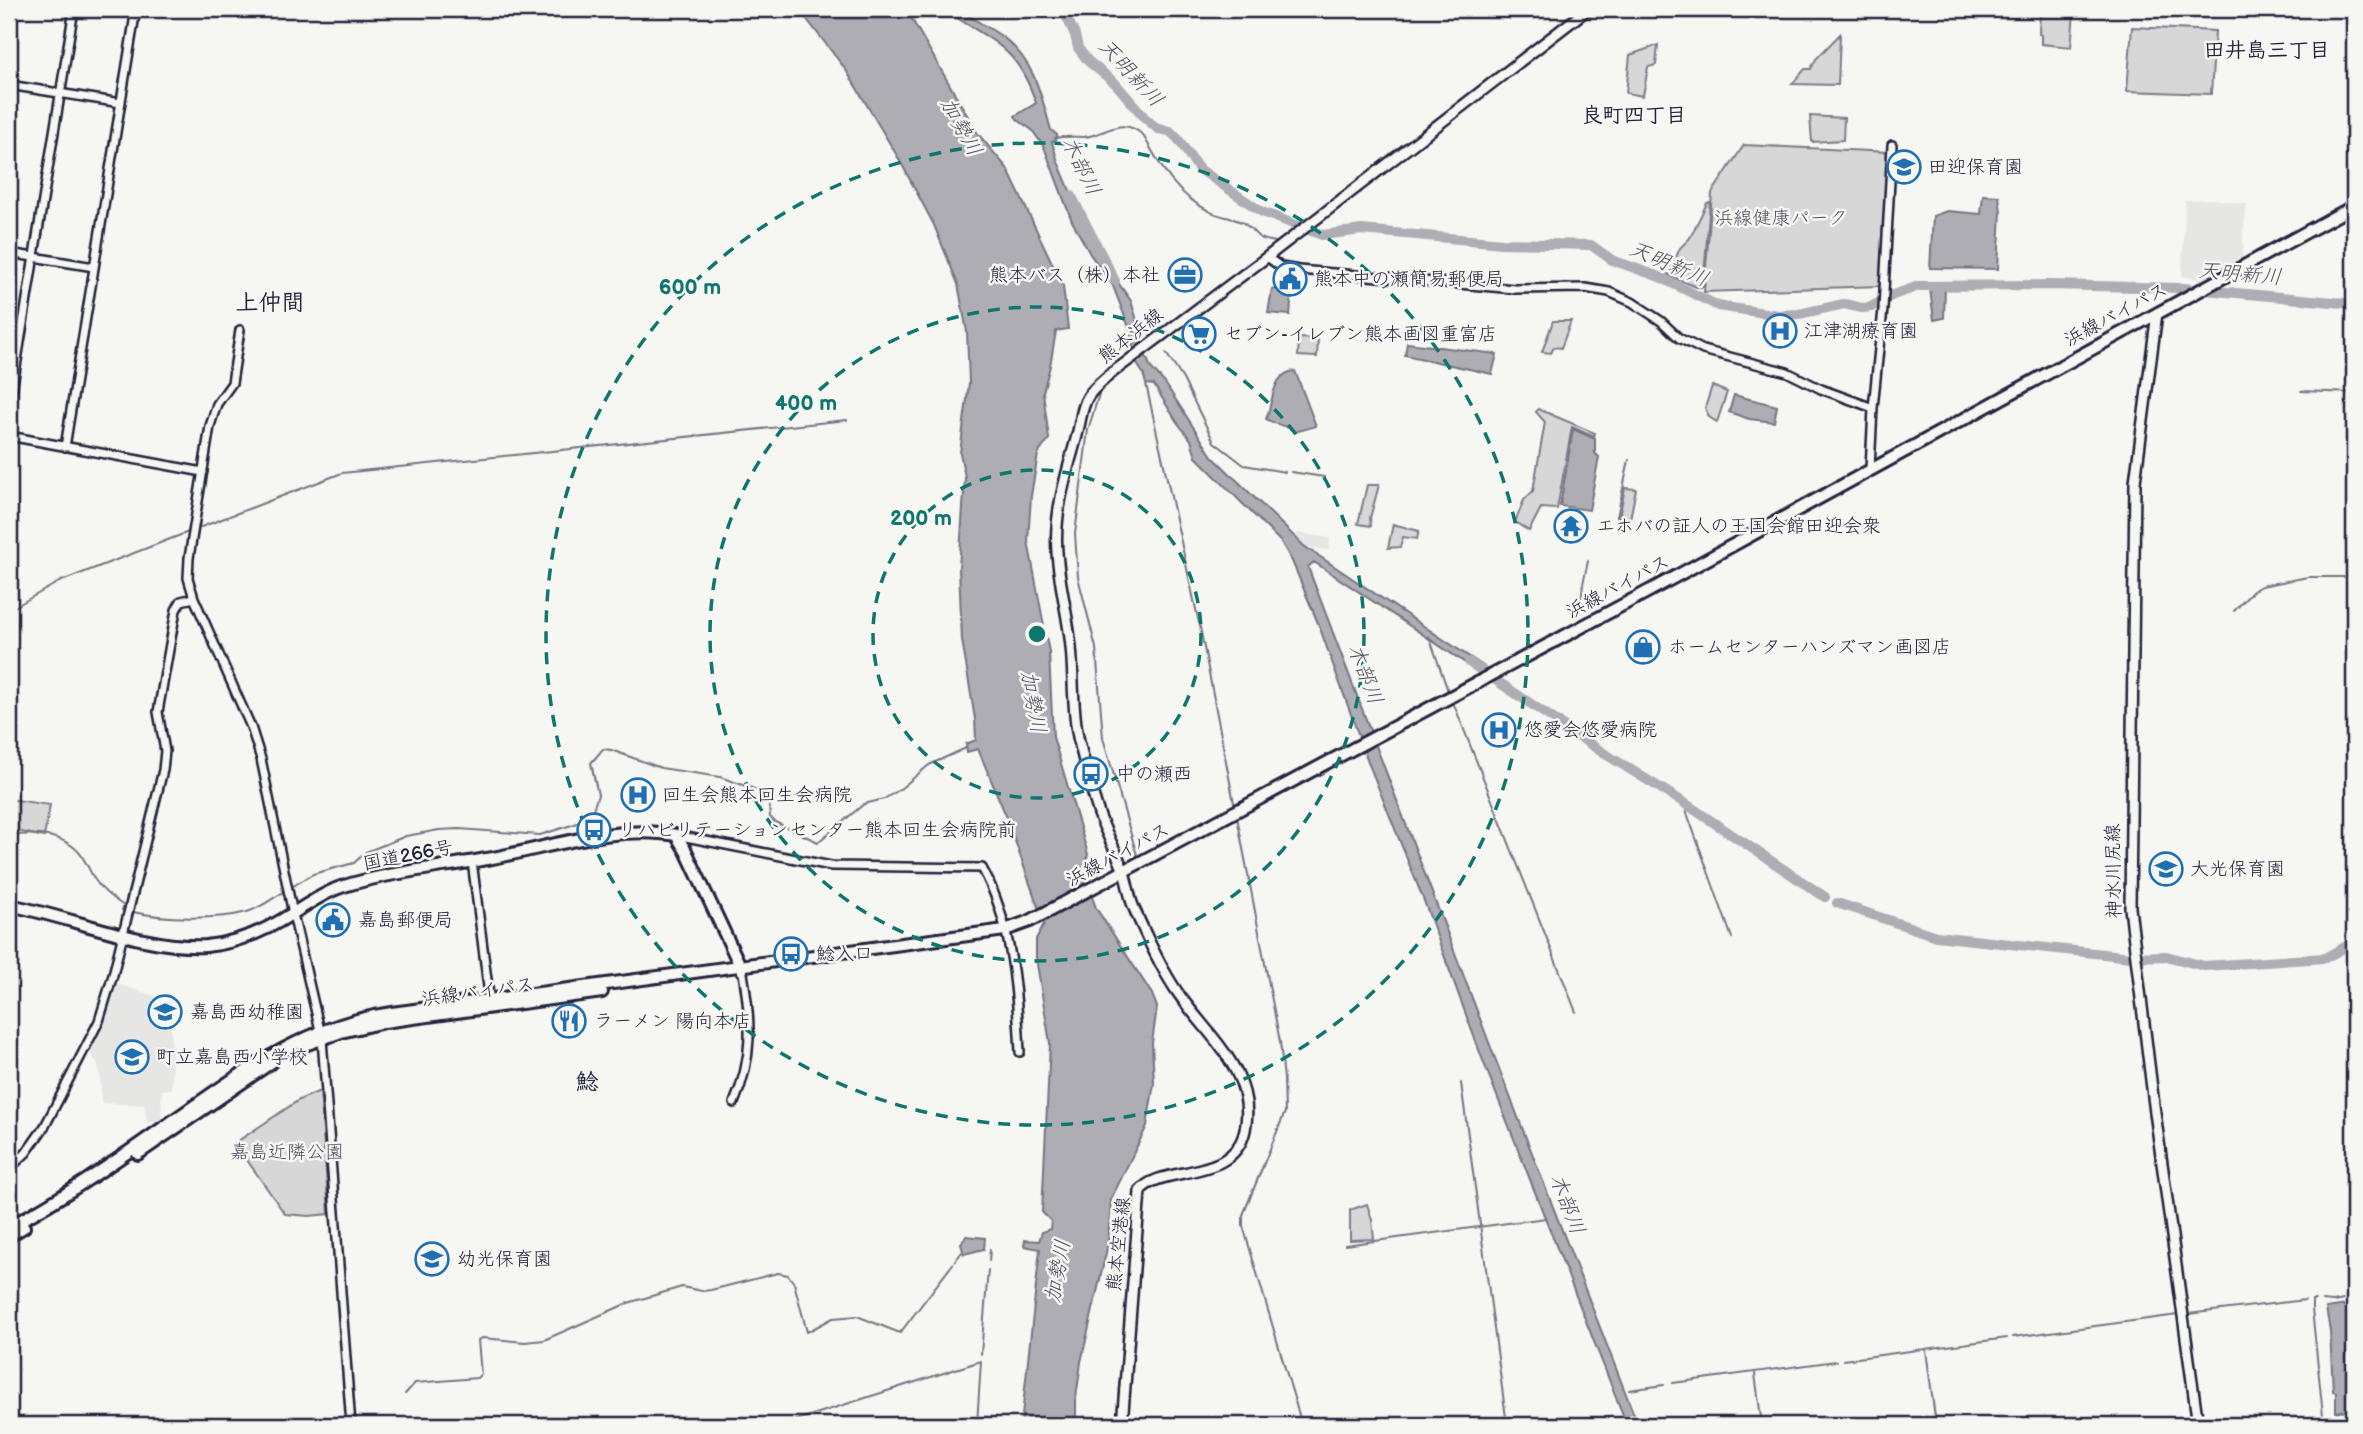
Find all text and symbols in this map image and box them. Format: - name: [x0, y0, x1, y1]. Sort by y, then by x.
- water label: 天明新川: [1093, 34, 1169, 112]
- district label: 田井島三丁目: [2204, 38, 2330, 63]
- water label: 加勢川: [935, 93, 987, 161]
- district label: 良町四丁目: [1582, 103, 1687, 128]
- water label: 木部川: [1056, 132, 1106, 200]
- school or university icon: 田迎保育園: [1885, 148, 1923, 186]
- place label: 田迎保育園: [1928, 156, 2023, 179]
- park label: 浜線健康パーク: [1714, 207, 1848, 230]
- water label: 天明新川: [1625, 236, 1713, 292]
- office icon: 熊本バス（株）本社: [1166, 256, 1204, 294]
- water label: 天明新川: [2197, 258, 2283, 290]
- public building icon: 熊本中の瀬簡易郵便局: [1271, 260, 1309, 298]
- place label: 熊本バス（株）本社: [989, 264, 1160, 287]
- place label: 熊本中の瀬簡易郵便局: [1314, 268, 1504, 291]
- text: 600 m: [659, 275, 721, 300]
- street label: 浜線バイパス: [2060, 278, 2172, 352]
- district label: 上仲間: [236, 289, 305, 317]
- street label: 熊本浜線: [1094, 304, 1168, 368]
- hospital icon: 江津湖療育園: [1761, 312, 1799, 350]
- supermarket icon: セブン-イレブン熊本画図重富店: [1180, 315, 1218, 353]
- place label: 江津湖療育園: [1804, 320, 1918, 343]
- place label: セブン-イレブン熊本画図重富店: [1224, 323, 1497, 346]
- text: 400 m: [775, 391, 837, 416]
- text: 200 m: [890, 506, 952, 531]
- temple icon: エホバの証人の王国会館田迎会衆: [1552, 507, 1590, 545]
- place label: エホバの証人の王国会館田迎会衆: [1596, 515, 1881, 538]
- street label: 浜線バイパス: [1562, 550, 1674, 624]
- centre of rings: [1025, 622, 1049, 646]
- shop icon: ホームセンターハンズマン画図店: [1624, 628, 1662, 666]
- place label: ホームセンターハンズマン画図店: [1668, 636, 1951, 659]
- water label: 木部川: [1342, 640, 1388, 708]
- water label: 加勢川: [1015, 669, 1051, 735]
- hospital icon: 悠愛会悠愛病院: [1480, 711, 1518, 749]
- place label: 悠愛会悠愛病院: [1524, 719, 1657, 742]
- bus stop icon: 中の瀬西: [1072, 755, 1110, 793]
- place label: 中の瀬西: [1116, 763, 1192, 786]
- hospital icon: 回生会熊本回生会病院: [619, 776, 657, 814]
- place label: 回生会熊本回生会病院: [662, 784, 852, 807]
- bus stop icon: リハビリテーションセンター熊本回生会病院前: [575, 811, 613, 849]
- street label: 浜線バイパス: [1062, 818, 1174, 892]
- place label: リハビリテーションセンター熊本回生会病院前: [618, 819, 1016, 842]
- street label: 神水川尻線: [2102, 823, 2126, 919]
- street label: 国道266号: [361, 836, 455, 876]
- school or university icon: 大光保育園: [2147, 850, 2185, 888]
- place label: 大光保育園: [2190, 858, 2285, 881]
- public building icon: 嘉島郵便局: [314, 901, 352, 939]
- place label: 嘉島郵便局: [358, 909, 453, 932]
- bus stop icon: 鯰入口: [772, 935, 810, 973]
- place label: 鯰入口: [816, 943, 873, 966]
- street label: 浜線バイパス: [420, 973, 536, 1011]
- school or university icon: 嘉島西幼稚園: [146, 993, 184, 1031]
- place label: 嘉島西幼稚園: [190, 1001, 304, 1024]
- restaurant icon: ラーメン 陽向本店: [550, 1002, 588, 1040]
- place label: ラーメン 陽向本店: [594, 1010, 751, 1033]
- school or university icon: 町立嘉島西小学校: [113, 1038, 151, 1076]
- place label: 町立嘉島西小学校: [156, 1046, 308, 1069]
- district label: 鯰: [576, 1068, 599, 1096]
- park label: 嘉島近隣公園: [230, 1141, 344, 1164]
- water label: 木部川: [1544, 1170, 1590, 1238]
- street label: 熊本空港線: [1103, 1196, 1135, 1292]
- water label: 加勢川: [1040, 1238, 1076, 1304]
- school or university icon: 幼光保育園: [413, 1240, 451, 1278]
- place label: 幼光保育園: [457, 1248, 552, 1271]

